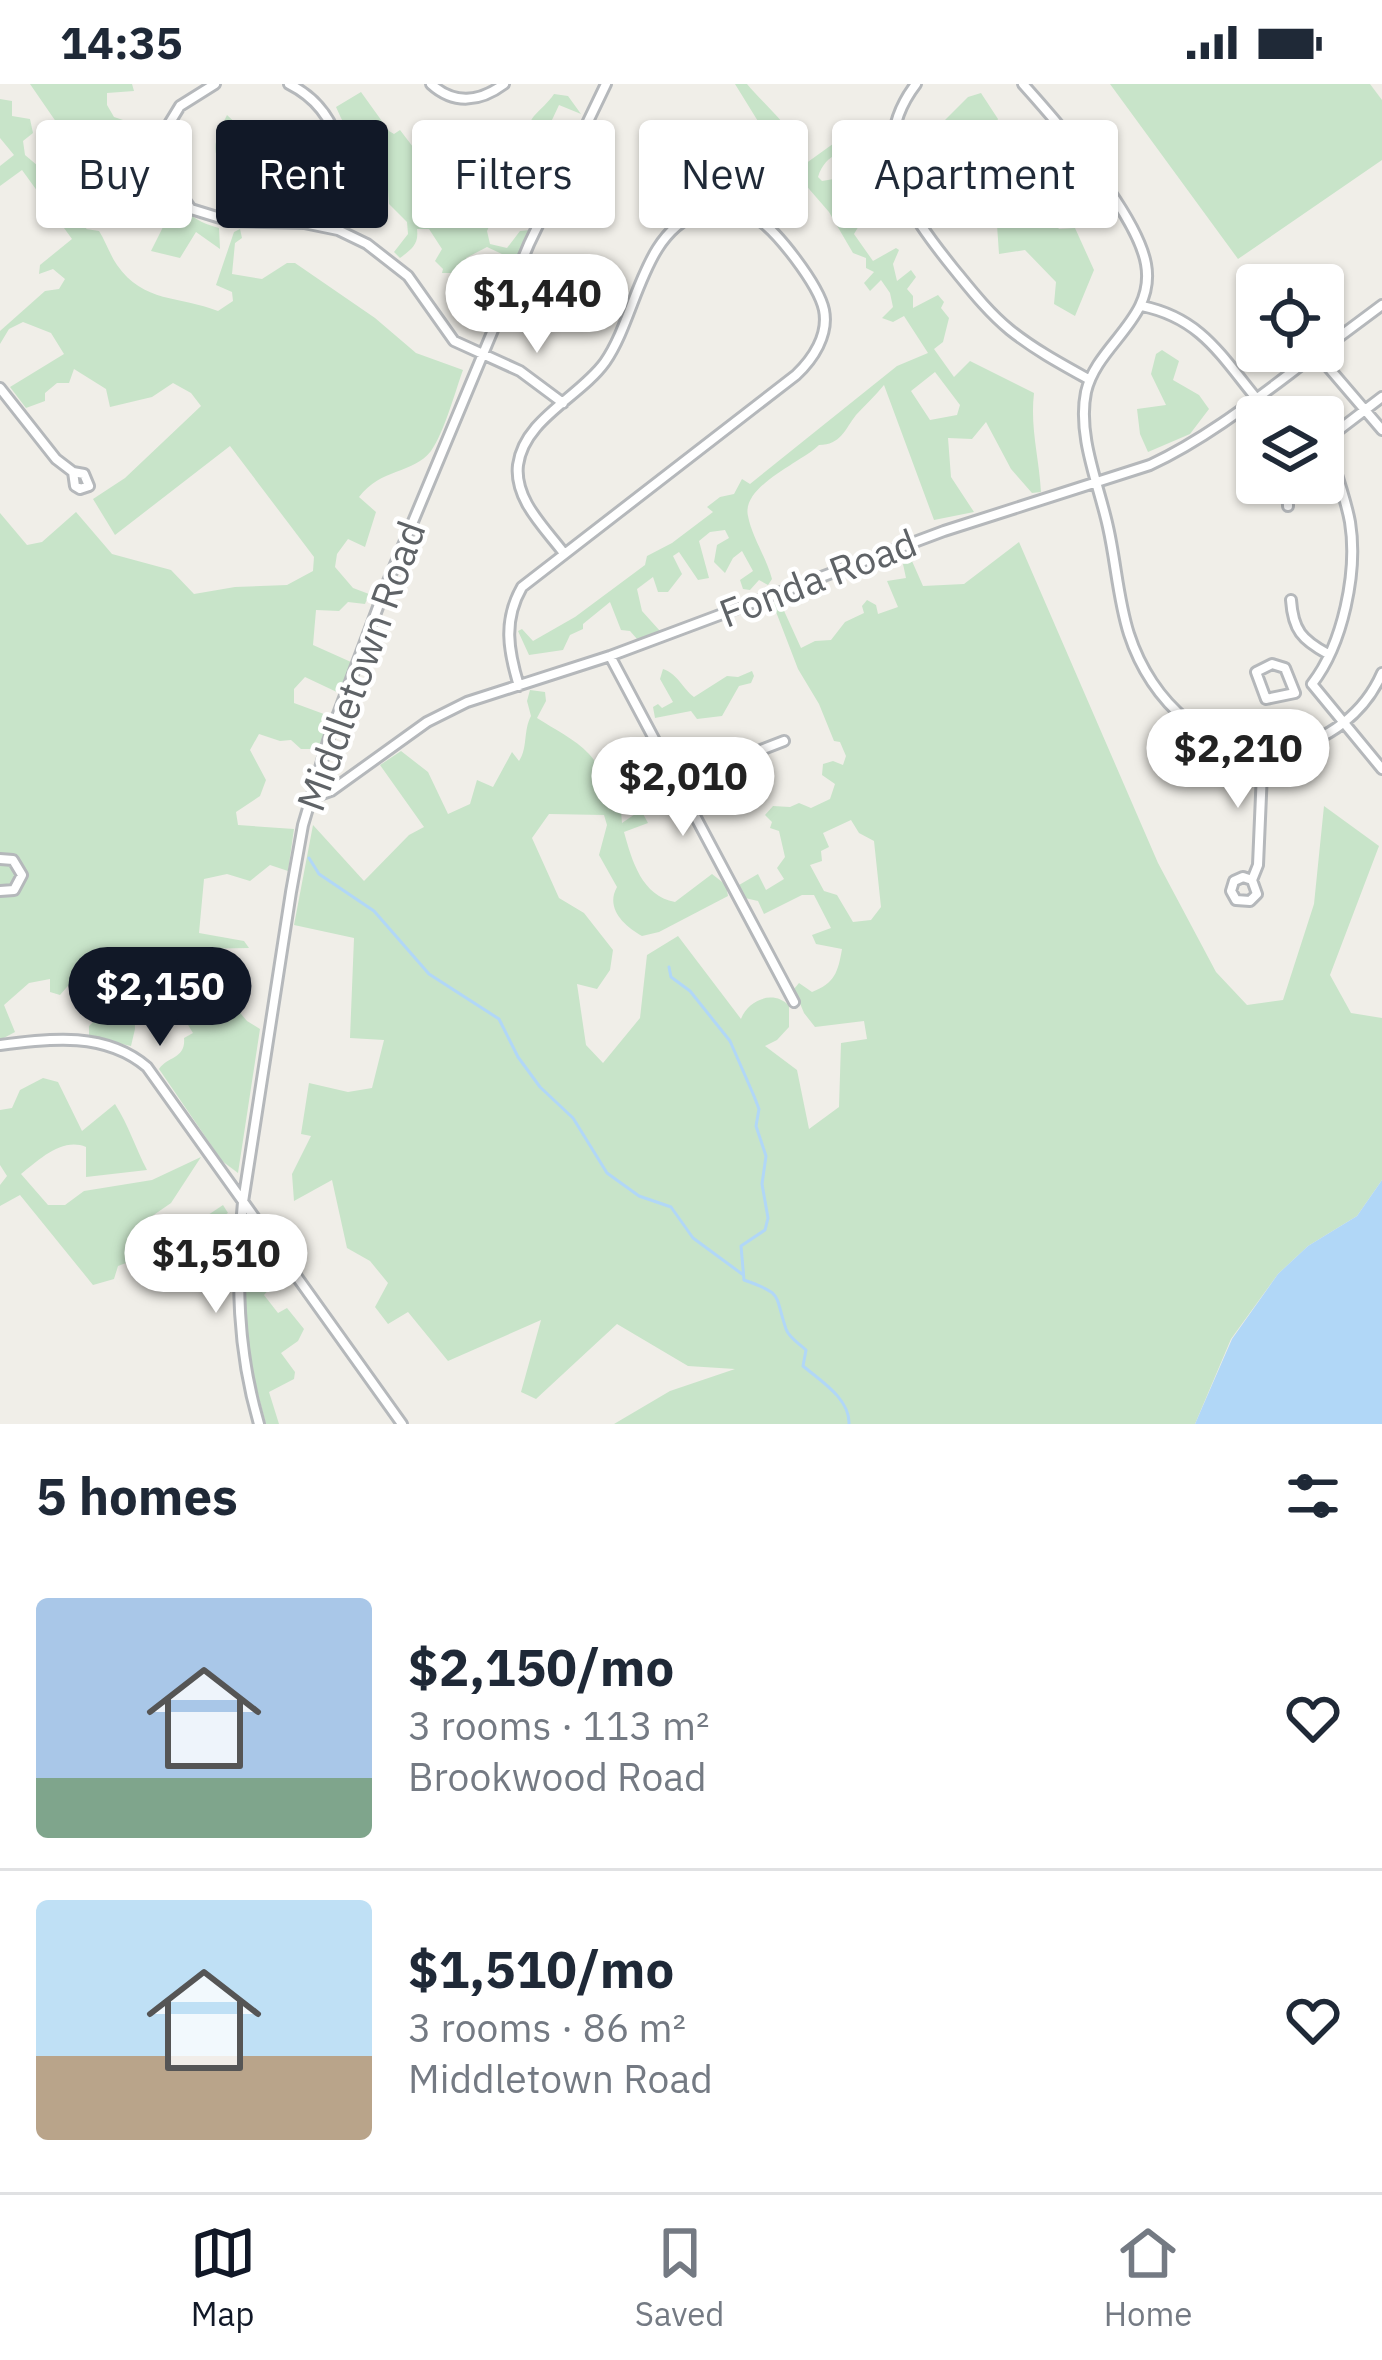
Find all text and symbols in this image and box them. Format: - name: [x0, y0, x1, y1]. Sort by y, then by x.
- text: 14:35: [60, 13, 183, 71]
- chip: Buy: [36, 120, 192, 228]
- chip: Rent: [216, 120, 388, 228]
- chip: Filters: [412, 120, 615, 228]
- chip: New: [639, 120, 808, 228]
- chip: Apartment: [832, 120, 1118, 228]
- pin: $1,440: [439, 254, 635, 356]
- map controls: [1236, 264, 1344, 504]
- button: locate: [1236, 264, 1344, 372]
- text: $1,440: [472, 267, 602, 318]
- button: layers: [1236, 396, 1344, 504]
- street label: Middletown Road: [284, 514, 437, 818]
- street label: Fonda Road: [712, 517, 924, 638]
- pin: $2,210: [1140, 709, 1336, 811]
- text: $2,210: [1173, 722, 1303, 773]
- pin: $2,010: [585, 737, 781, 839]
- text: $2,010: [618, 750, 748, 801]
- pin: $2,150: [62, 947, 258, 1049]
- text: $2,150: [95, 960, 225, 1011]
- pin: $1,510: [118, 1214, 314, 1316]
- text: $1,510: [151, 1227, 281, 1278]
- text: 5 homes: [36, 1463, 238, 1529]
- icon: filters: [1280, 1463, 1346, 1529]
- text: $2,150/mo: [408, 1634, 674, 1700]
- icon: home: [132, 1646, 276, 1790]
- icon: heart: [1280, 1685, 1346, 1751]
- text: 3 rooms · 113 m²: [408, 1700, 710, 1751]
- text: Brookwood Road: [408, 1751, 707, 1802]
- text: $1,510/mo: [408, 1936, 674, 2002]
- icon: home: [132, 1948, 276, 2092]
- icon: heart: [1280, 1987, 1346, 2053]
- text: 3 rooms · 86 m²: [408, 2002, 686, 2053]
- text: Middletown Road: [408, 2053, 713, 2104]
- tab: Map: [190, 2220, 256, 2335]
- tab: Saved: [635, 2220, 725, 2335]
- tab: Home: [1104, 2220, 1192, 2335]

